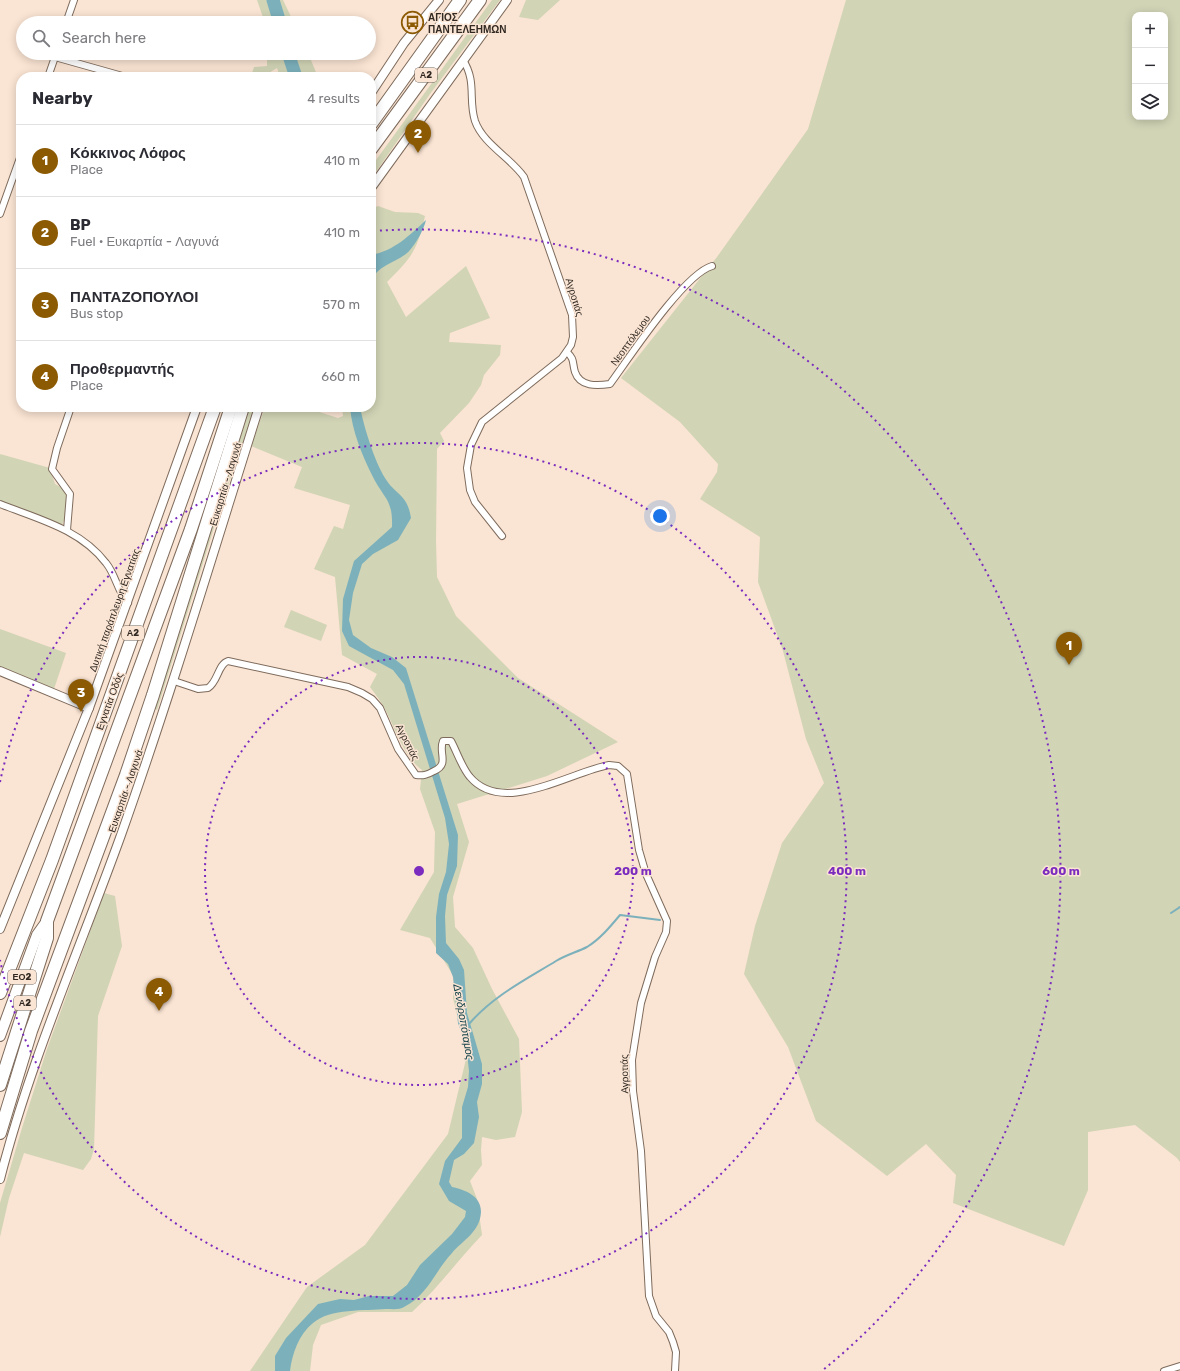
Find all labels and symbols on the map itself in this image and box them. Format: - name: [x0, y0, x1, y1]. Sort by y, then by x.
- bus stop icon: ΑΓΙΟΣ ΠΑΝΤΕΛΕΗΜΩΝ: [400, 10, 426, 36]
- place label: ΑΓΙΟΣ ΠΑΝΤΕΛΕΗΜΩΝ: [428, 12, 507, 36]
- road number: Α2: [415, 68, 437, 82]
- pin: 2: [405, 120, 431, 153]
- street label: Αγροτιάς: [563, 277, 586, 318]
- street label: Νεοπτόλεμου: [608, 313, 653, 368]
- street label: Ευκαρπία - Λαγυνά: [208, 441, 244, 528]
- your location: [650, 506, 670, 526]
- street label: Δυτική παράπλευρη Εγνατίας: [87, 547, 143, 674]
- road number: Α2: [122, 626, 144, 640]
- pin: 1: [1056, 632, 1082, 665]
- street label: Εγνατία Οδός: [94, 671, 126, 732]
- pin: 3: [68, 679, 94, 712]
- street label: Αγροτιάς: [393, 722, 421, 763]
- street label: Ευκαρπία - Λαγυνά: [106, 748, 146, 834]
- centre of rings: [412, 864, 426, 878]
- text: 200 m: [614, 864, 652, 878]
- text: 400 m: [828, 864, 866, 878]
- text: 600 m: [1042, 864, 1080, 878]
- road number: ΕΟ2: [8, 970, 36, 984]
- pin: 4: [146, 978, 172, 1011]
- water label: Δενδροπόταμος: [450, 982, 477, 1062]
- road number: Α2: [14, 996, 36, 1010]
- street label: Αγροτιάς: [619, 1054, 631, 1094]

